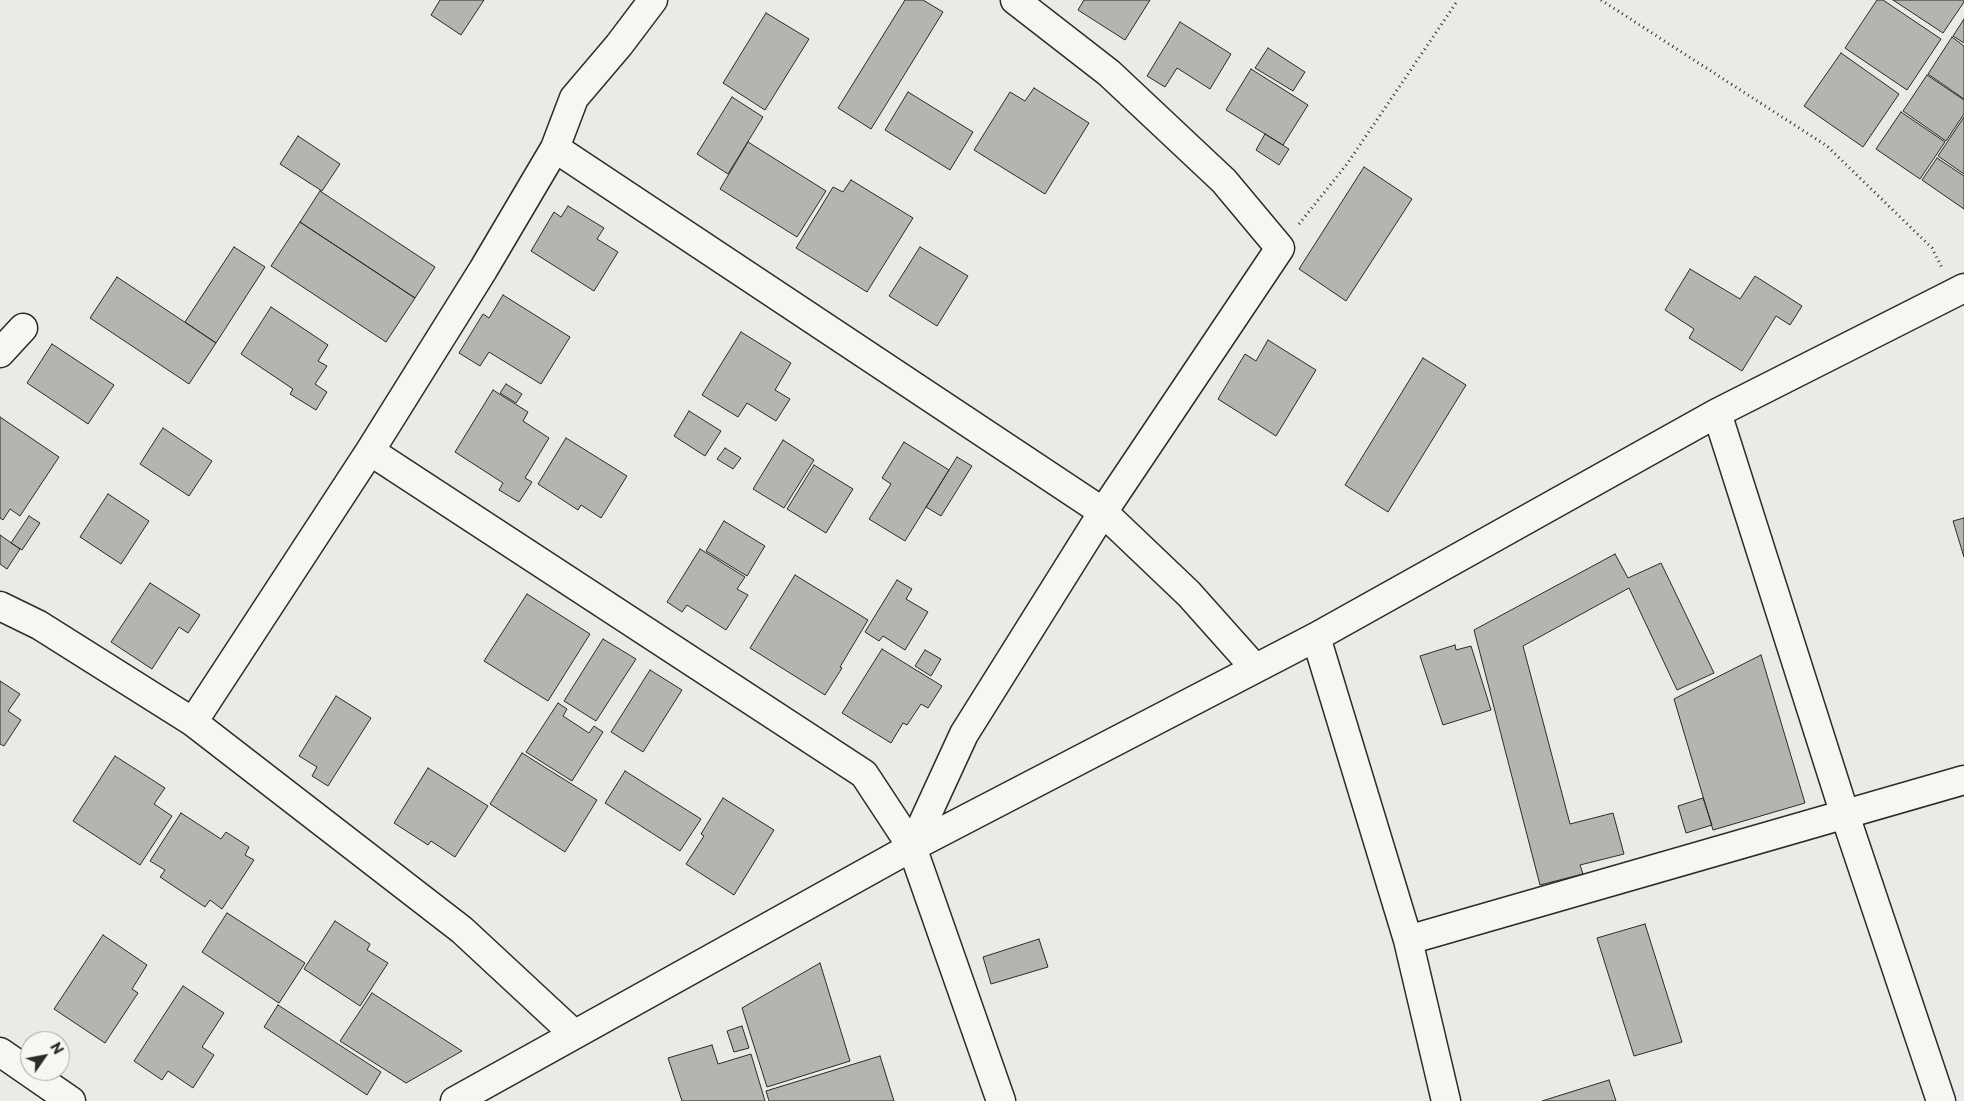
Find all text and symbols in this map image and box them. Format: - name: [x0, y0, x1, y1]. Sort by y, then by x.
- north arrow: [20, 1031, 70, 1081]
- text: N: [45, 1038, 69, 1058]

